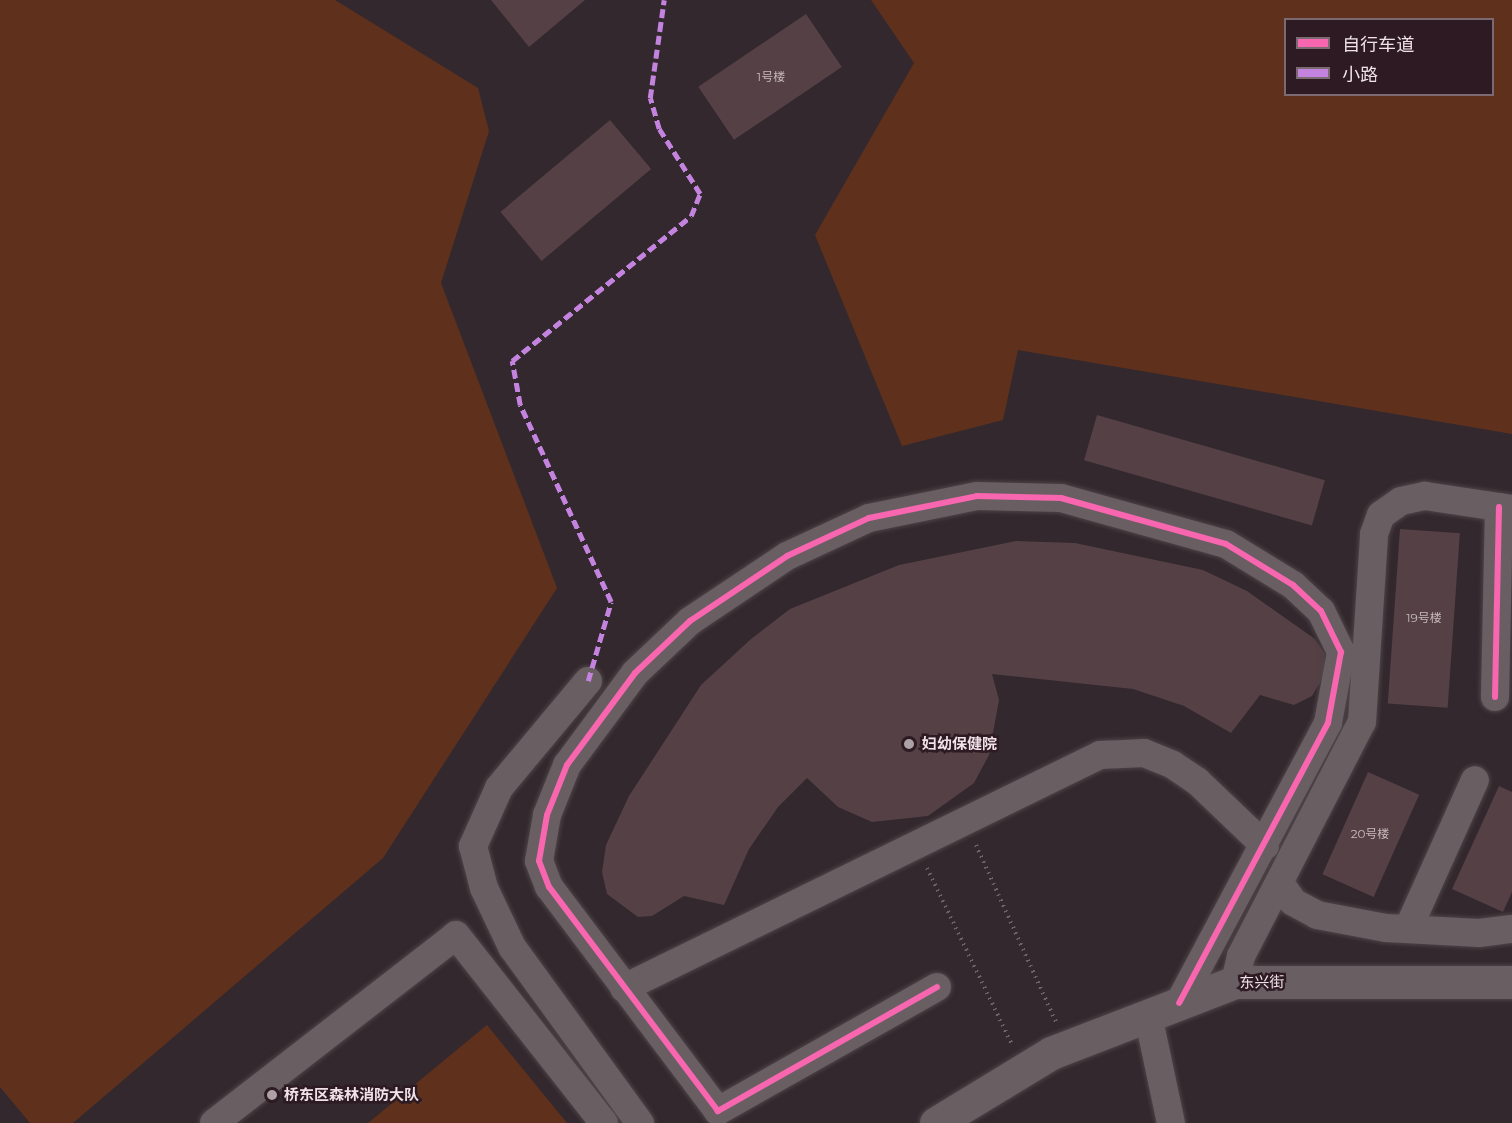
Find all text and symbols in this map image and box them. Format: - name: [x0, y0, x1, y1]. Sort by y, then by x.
- legend: [1284, 18, 1494, 96]
- text: 自行车道: [1342, 34, 1414, 56]
- text: 小路: [1342, 64, 1378, 86]
- house number: 1号楼: [757, 70, 785, 84]
- house number: 19号楼: [1406, 611, 1442, 625]
- marker: 妇幼保健院: [900, 735, 918, 753]
- place label: 妇幼保健院: [922, 735, 997, 753]
- house number: 20号楼: [1351, 827, 1389, 841]
- street label: 东兴街: [1239, 973, 1285, 991]
- place label: 桥东区森林消防大队: [284, 1086, 419, 1104]
- marker: 桥东区森林消防大队: [265, 1088, 279, 1102]

